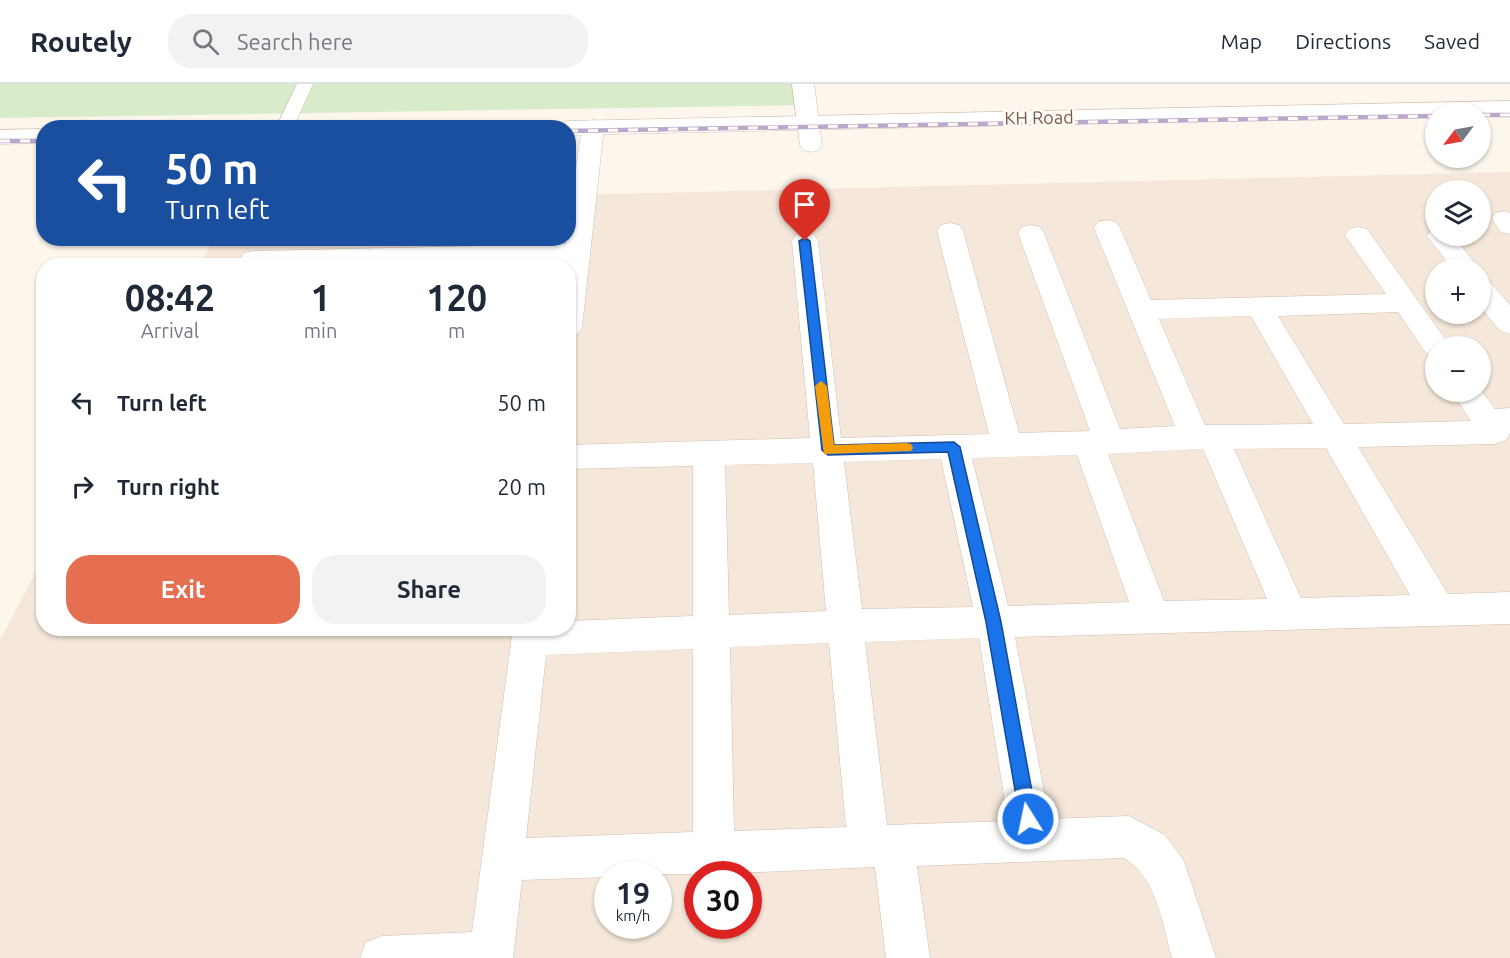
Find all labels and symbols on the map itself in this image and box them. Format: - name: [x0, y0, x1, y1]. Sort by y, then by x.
- north arrow: [1425, 102, 1491, 168]
- street label: KH Road: [1004, 106, 1074, 128]
- pin: [779, 179, 830, 241]
- position arrow: [996, 787, 1060, 851]
- speed limit sign: 30: [684, 861, 762, 939]

